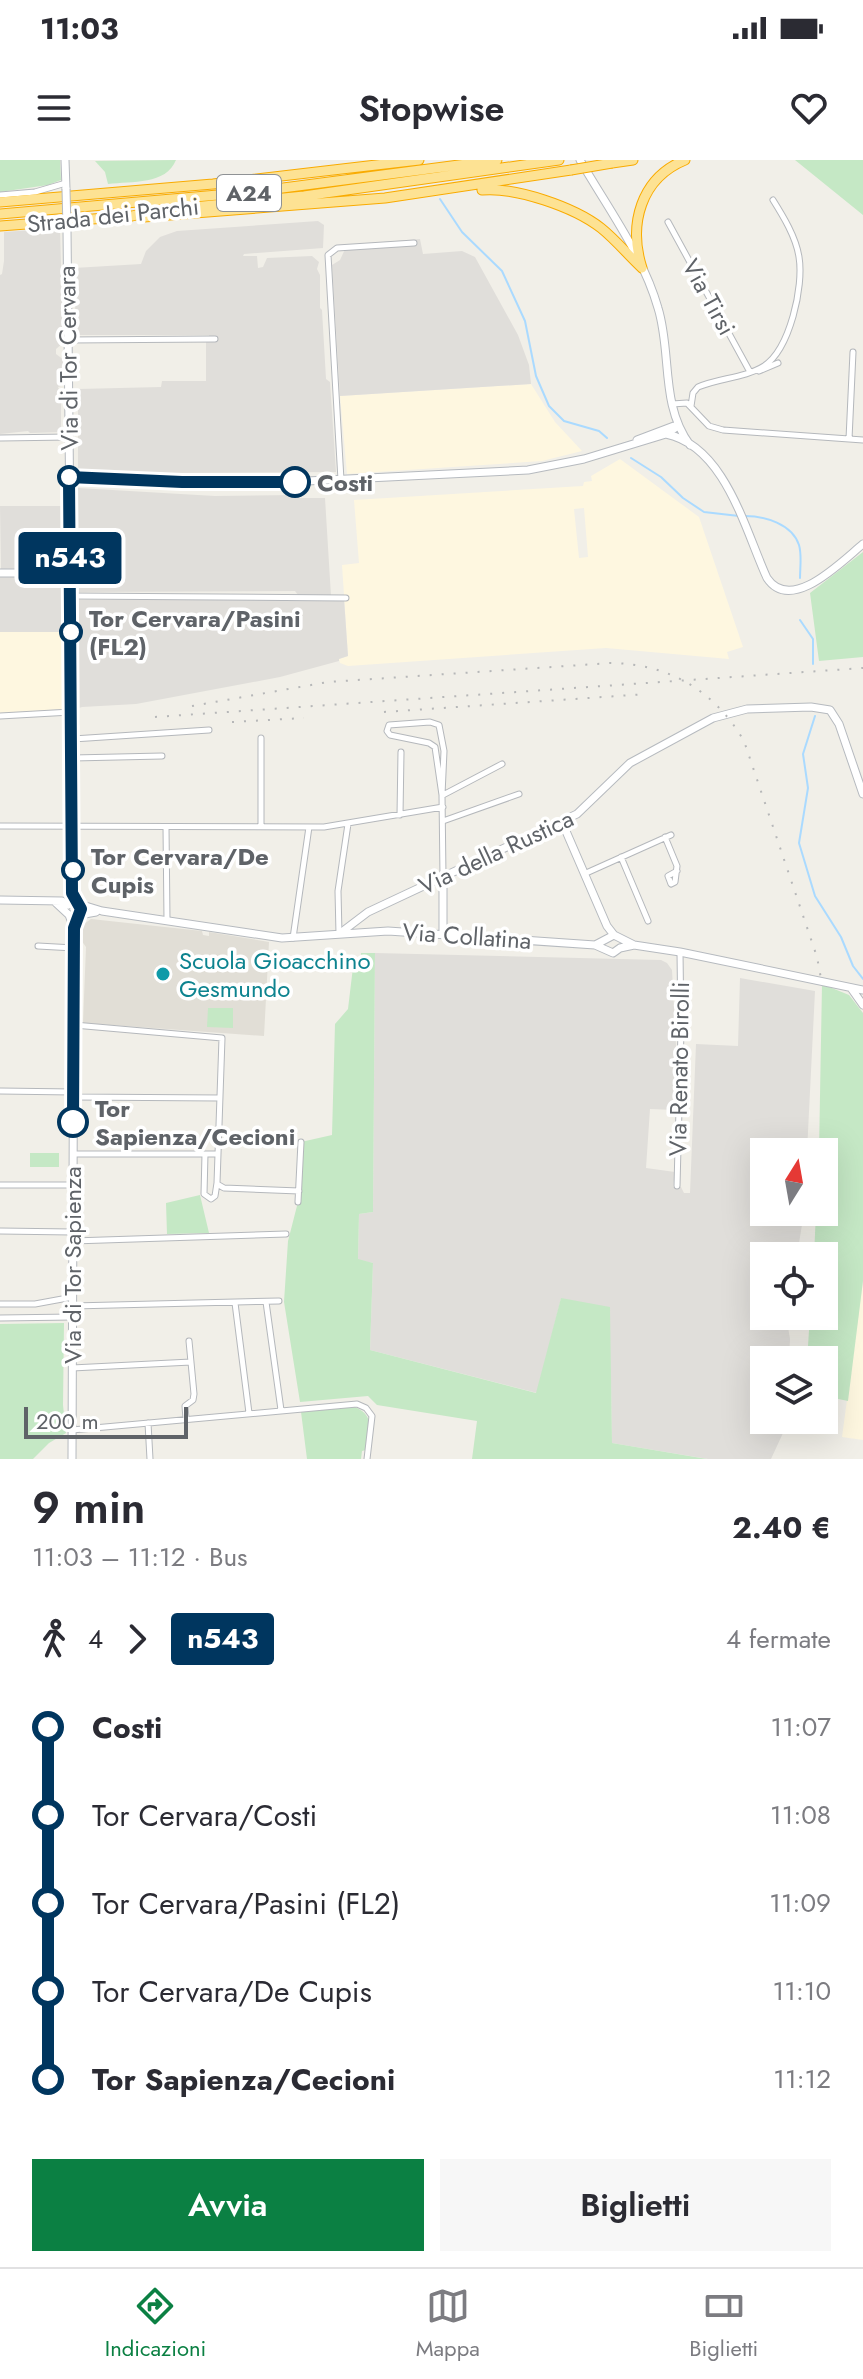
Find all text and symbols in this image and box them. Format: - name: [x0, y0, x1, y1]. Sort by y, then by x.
- text: 11:03: [40, 7, 119, 50]
- text: Stopwise: [358, 82, 505, 134]
- icon: menu: [32, 86, 76, 130]
- icon: heart: [787, 86, 831, 130]
- road number: A24: [217, 175, 281, 211]
- street label: Strada dei Parchi: [25, 189, 201, 241]
- street label: Via Tirsi: [674, 252, 744, 342]
- street label: Via di Tor Cervara: [49, 265, 87, 451]
- place label: Costi: [317, 465, 373, 500]
- unlabelled marker: [58, 466, 80, 488]
- marker: Costi: [280, 467, 310, 497]
- line badge: n543: [14, 532, 126, 584]
- text: n543: [34, 537, 106, 578]
- place label: Tor Cervara/Pasini (FL2): [89, 601, 301, 664]
- marker: Tor Cervara/Pasini (FL2): [60, 621, 82, 643]
- street label: Via della Rustica: [413, 801, 579, 903]
- place label: Tor Cervara/De Cupis: [91, 839, 269, 902]
- marker: Tor Cervara/De Cupis: [62, 859, 84, 881]
- street label: Via Collatina: [401, 914, 533, 958]
- place label: Scuola Gioacchino Gesmundo: [179, 943, 371, 1006]
- marker: Scuola Gioacchino Gesmundo: [154, 965, 172, 983]
- street label: Via Renato Birolli: [660, 981, 698, 1157]
- place label: Tor Sapienza/Cecioni: [95, 1091, 295, 1154]
- marker: Tor Sapienza/Cecioni: [58, 1107, 88, 1137]
- north arrow: [750, 1138, 838, 1226]
- map controls: [750, 1138, 838, 1434]
- street label: Via di Tor Sapienza: [55, 1166, 90, 1364]
- button: locate: [750, 1242, 838, 1330]
- button: layers: [750, 1346, 838, 1434]
- scale bar: [24, 1403, 188, 1439]
- text: 200 m: [36, 1405, 99, 1437]
- text: 9 min: [32, 1476, 145, 1540]
- text: 2.40 €: [732, 1506, 831, 1549]
- text: 11:03 – 11:12 · Bus: [32, 1538, 248, 1576]
- icon: walk: [32, 1617, 76, 1661]
- icon: forward: [115, 1617, 159, 1661]
- text: n543: [187, 1618, 258, 1659]
- text: 4: [88, 1620, 103, 1658]
- text: 4 fermate: [726, 1620, 831, 1658]
- text: Costi: [92, 1706, 162, 1749]
- text: 11:07: [771, 1708, 831, 1746]
- text: Tor Cervara/Costi: [92, 1794, 317, 1837]
- text: 11:08: [770, 1796, 831, 1834]
- text: Tor Cervara/Pasini (FL2): [92, 1882, 400, 1925]
- text: 11:09: [769, 1884, 831, 1922]
- text: Tor Cervara/De Cupis: [92, 1970, 372, 2013]
- text: 11:10: [772, 1972, 831, 2010]
- text: Tor Sapienza/Cecioni: [92, 2058, 395, 2101]
- text: 11:12: [773, 2060, 831, 2098]
- button: Avvia: [32, 2159, 424, 2251]
- button: Biglietti: [440, 2159, 831, 2251]
- tab: Indicazioni: [105, 2284, 206, 2364]
- tab: Mappa: [416, 2284, 480, 2364]
- tab: Biglietti: [689, 2284, 758, 2364]

